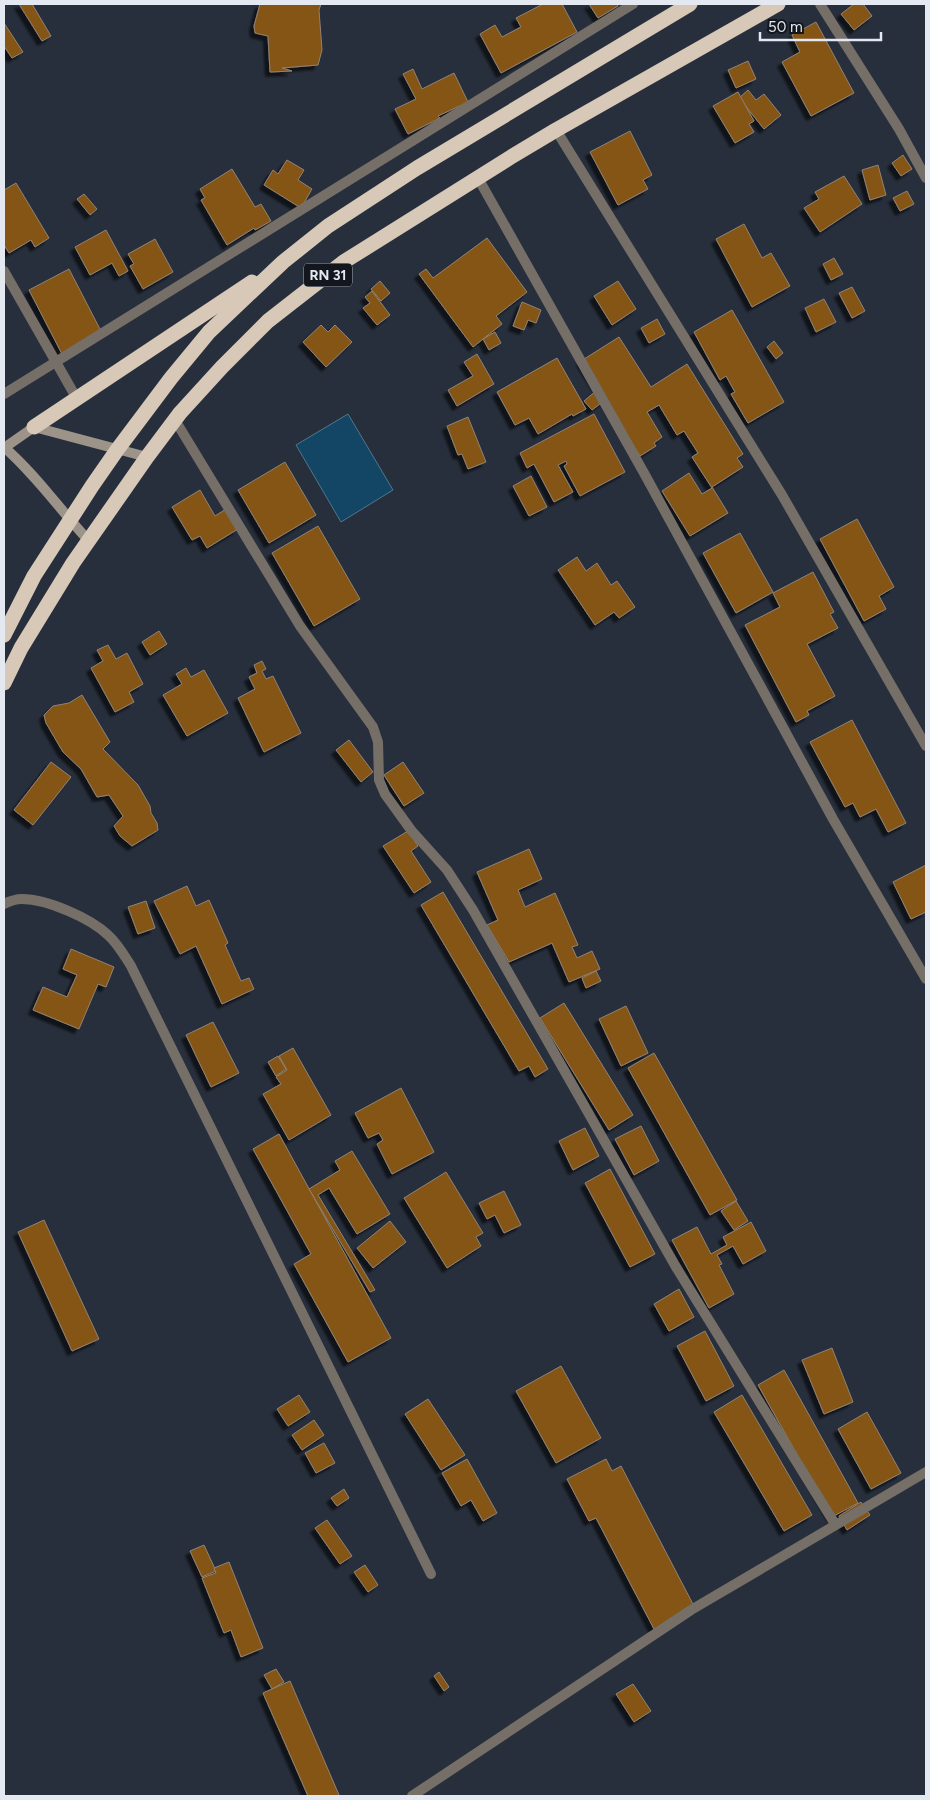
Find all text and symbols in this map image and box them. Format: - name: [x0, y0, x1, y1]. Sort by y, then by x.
- scale bar: [760, 10, 881, 42]
- text: 50 m: [768, 18, 803, 36]
- road number: RN 31: [304, 264, 352, 286]

